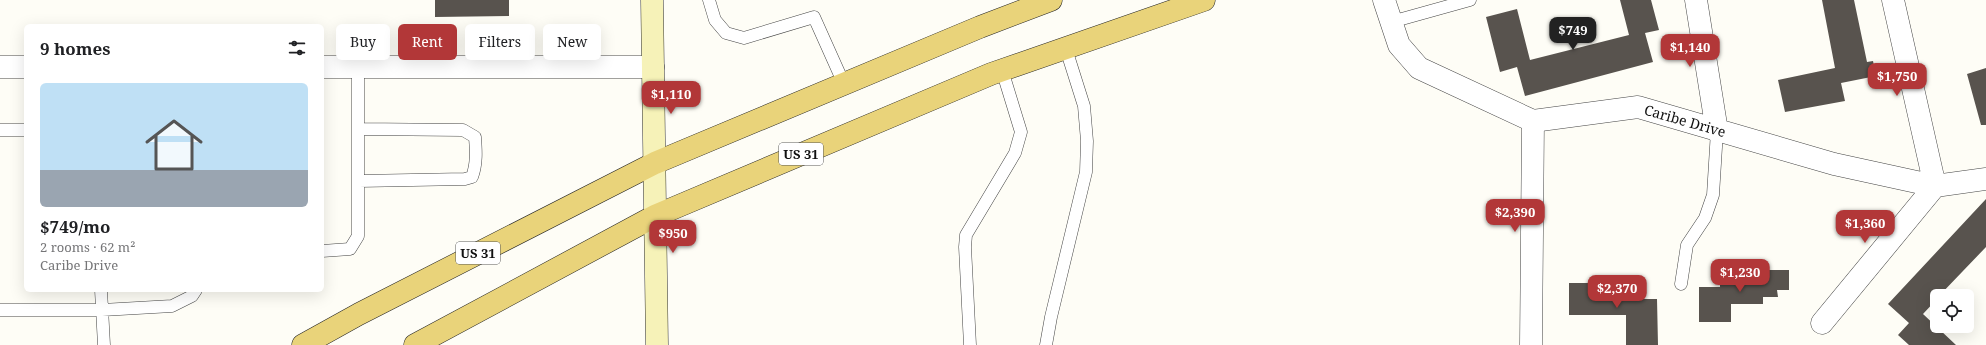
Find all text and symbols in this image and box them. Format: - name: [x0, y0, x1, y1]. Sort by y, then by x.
- pin: $749: [1549, 17, 1597, 51]
- text: $749: [1558, 21, 1588, 39]
- chip: Buy: [336, 24, 390, 60]
- chip: Rent: [398, 24, 457, 60]
- chip: Filters: [465, 24, 535, 60]
- chip: New: [543, 24, 601, 60]
- pin: $1,140: [1657, 34, 1723, 68]
- text: 9 homes: [40, 37, 110, 60]
- icon: filters: [286, 37, 308, 59]
- text: $1,140: [1670, 38, 1710, 56]
- pin: $1,750: [1864, 63, 1930, 97]
- text: $1,750: [1877, 67, 1917, 85]
- pin: $1,110: [638, 81, 704, 115]
- text: $1,110: [651, 85, 691, 103]
- street label: Caribe Drive: [1642, 100, 1728, 141]
- icon: home: [138, 109, 210, 181]
- road number: US 31: [779, 143, 823, 165]
- pin: $2,390: [1482, 199, 1548, 233]
- text: $2,390: [1495, 203, 1535, 221]
- pin: $1,360: [1832, 210, 1898, 244]
- text: $1,360: [1845, 214, 1885, 232]
- text: $749/mo: [40, 215, 111, 238]
- pin: $950: [649, 220, 697, 254]
- text: $950: [658, 224, 688, 242]
- text: 2 rooms · 62 m²: [40, 238, 135, 256]
- road number: US 31: [456, 242, 500, 264]
- text: Caribe Drive: [40, 256, 118, 274]
- pin: $1,230: [1707, 259, 1773, 293]
- text: $1,230: [1720, 263, 1760, 281]
- pin: $2,370: [1584, 275, 1650, 309]
- text: $2,370: [1597, 279, 1637, 297]
- map controls: [1930, 289, 1974, 333]
- button: locate: [1930, 289, 1974, 333]

